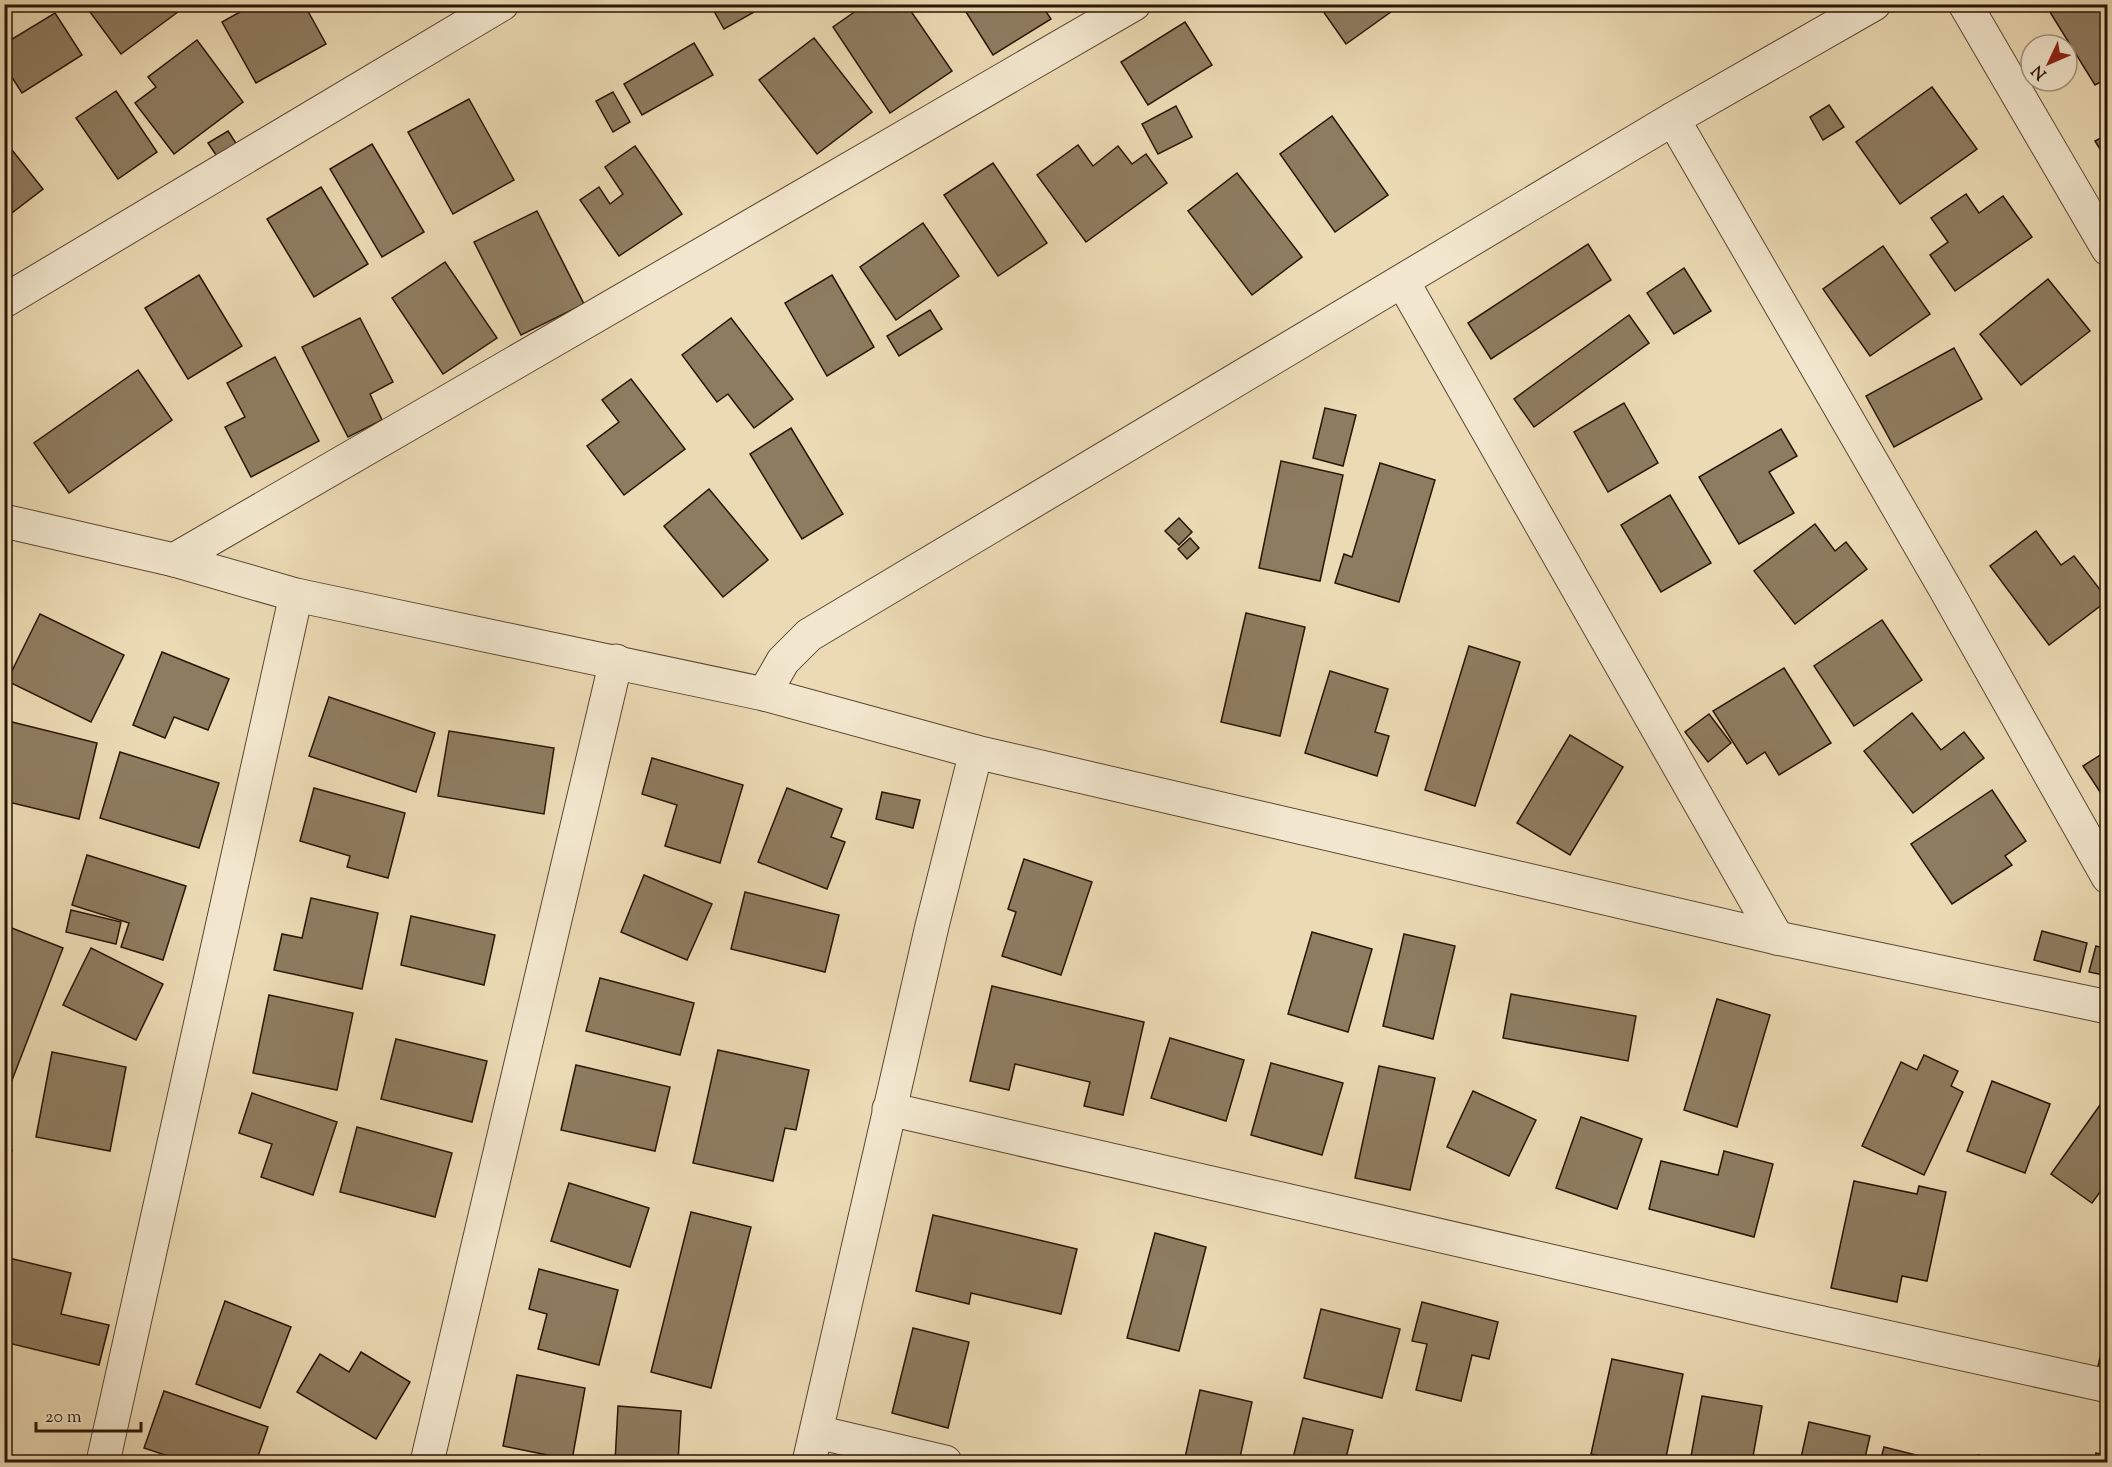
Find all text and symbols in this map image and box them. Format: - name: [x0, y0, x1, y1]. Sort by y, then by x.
- north arrow: [2019, 33, 2079, 93]
- text: N: [2027, 59, 2053, 84]
- scale bar: [36, 1395, 141, 1433]
- text: 20 m: [45, 1405, 82, 1431]

